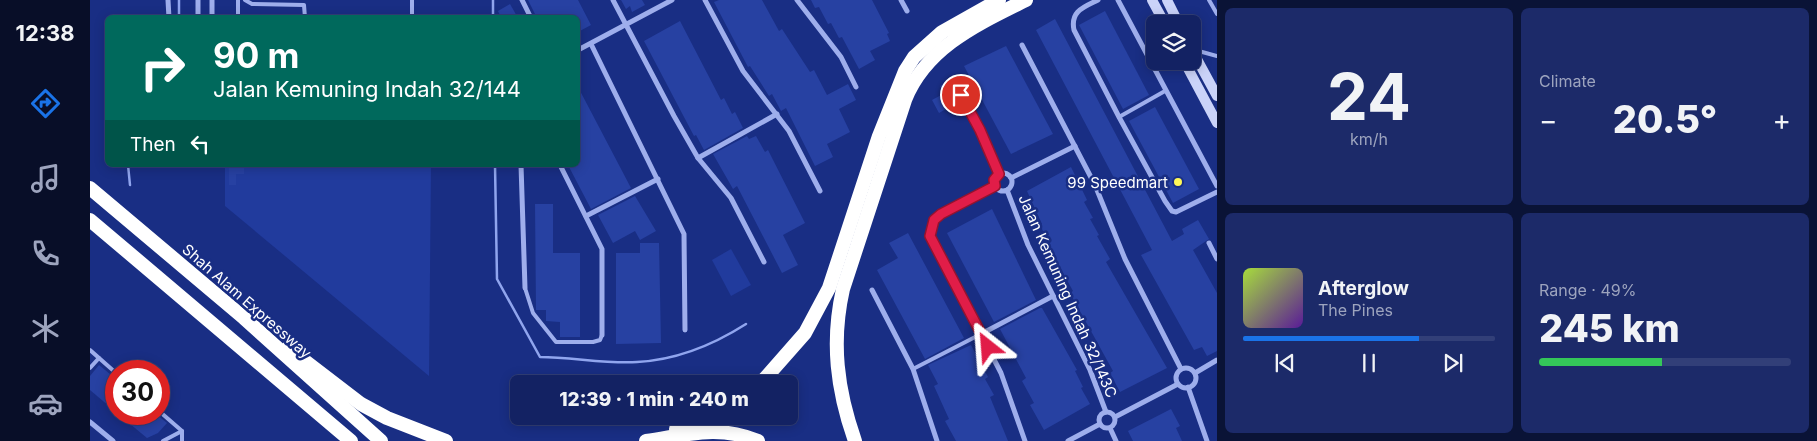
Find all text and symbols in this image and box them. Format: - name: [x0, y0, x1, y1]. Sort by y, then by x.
- map controls: [1146, 15, 1201, 70]
- button: layers: [1146, 15, 1201, 70]
- text: 12:38: [15, 20, 75, 46]
- text: 90 m: [213, 34, 300, 76]
- icon: right: [130, 35, 195, 100]
- text: 24: [1327, 57, 1411, 136]
- text: Climate: [1539, 71, 1596, 91]
- pin: [940, 74, 982, 116]
- text: Jalan Kemuning Indah 32/144: [213, 76, 521, 102]
- icon: arrive: [947, 81, 975, 109]
- icon: directions: [28, 86, 63, 121]
- text: 20.5°: [1613, 96, 1717, 142]
- text: −: [1539, 103, 1558, 137]
- text: +: [1772, 103, 1791, 137]
- text: km/h: [1350, 129, 1388, 149]
- icon: left: [186, 130, 214, 158]
- text: Then: [130, 133, 176, 156]
- icon: music: [28, 161, 63, 196]
- place label: 99 Speedmart: [1067, 173, 1168, 192]
- marker: 99 Speedmart: [1172, 176, 1184, 188]
- street label: Jalan Kemuning Indah 32/143C: [1014, 191, 1122, 401]
- icon: phone: [28, 236, 63, 271]
- street label: Shah Alam Expressway: [178, 240, 316, 363]
- text: Afterglow: [1318, 277, 1409, 300]
- text: Range · 49%: [1539, 280, 1636, 300]
- text: The Pines: [1318, 300, 1393, 320]
- text: 245 km: [1539, 305, 1680, 351]
- icon: climate: [28, 311, 63, 346]
- position arrow: [961, 320, 1013, 372]
- icon: previous: [1271, 349, 1299, 377]
- icon: pause: [1355, 349, 1383, 377]
- icon: next: [1439, 349, 1467, 377]
- speed limit sign: 30: [105, 360, 170, 425]
- icon: car: [28, 386, 63, 421]
- text: 12:39 · 1 min · 240 m: [559, 388, 749, 411]

